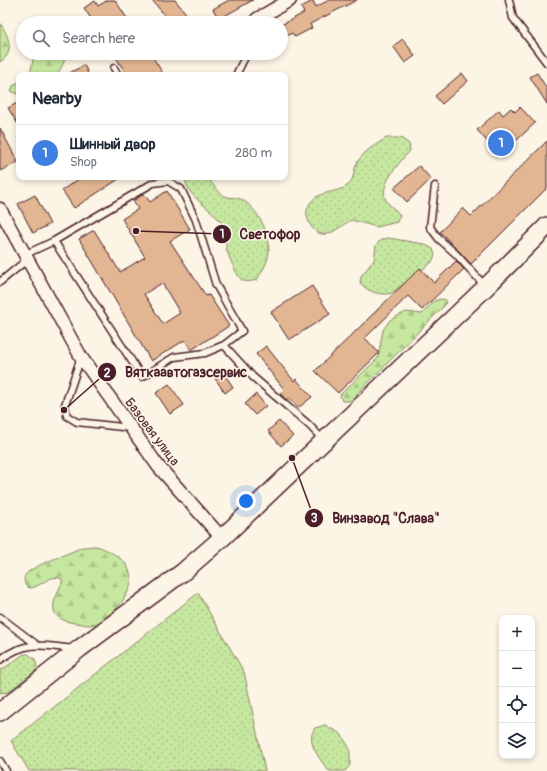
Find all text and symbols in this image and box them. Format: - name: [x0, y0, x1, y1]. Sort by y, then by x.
- search box: [16, 16, 288, 60]
- icon: search: [30, 27, 52, 49]
- text: Search here: [62, 29, 135, 48]
- text: Nearby: [32, 88, 81, 109]
- pin: 1: [488, 128, 514, 158]
- text: Шинный двор: [70, 135, 156, 154]
- text: 1: [42, 145, 48, 161]
- text: 280 m: [235, 145, 272, 161]
- text: Shop: [70, 154, 97, 170]
- callout: Светофор: [212, 221, 309, 247]
- text: Светофор: [240, 226, 301, 243]
- text: 1: [220, 227, 224, 242]
- callout: Вяткаавтогазсервис: [97, 359, 255, 385]
- text: Вяткаавтогазсервис: [125, 364, 247, 381]
- text: 2: [104, 366, 111, 381]
- street label: Базовая улица: [121, 395, 183, 469]
- your location: [236, 491, 256, 511]
- callout: Винзавод "Слава": [304, 505, 448, 531]
- text: Винзавод "Слава": [332, 510, 440, 527]
- text: 3: [311, 511, 318, 526]
- map controls: [499, 615, 535, 759]
- button: +: [499, 615, 535, 651]
- button: −: [499, 651, 535, 687]
- button: locate: [499, 687, 535, 723]
- button: layers: [499, 723, 535, 759]

